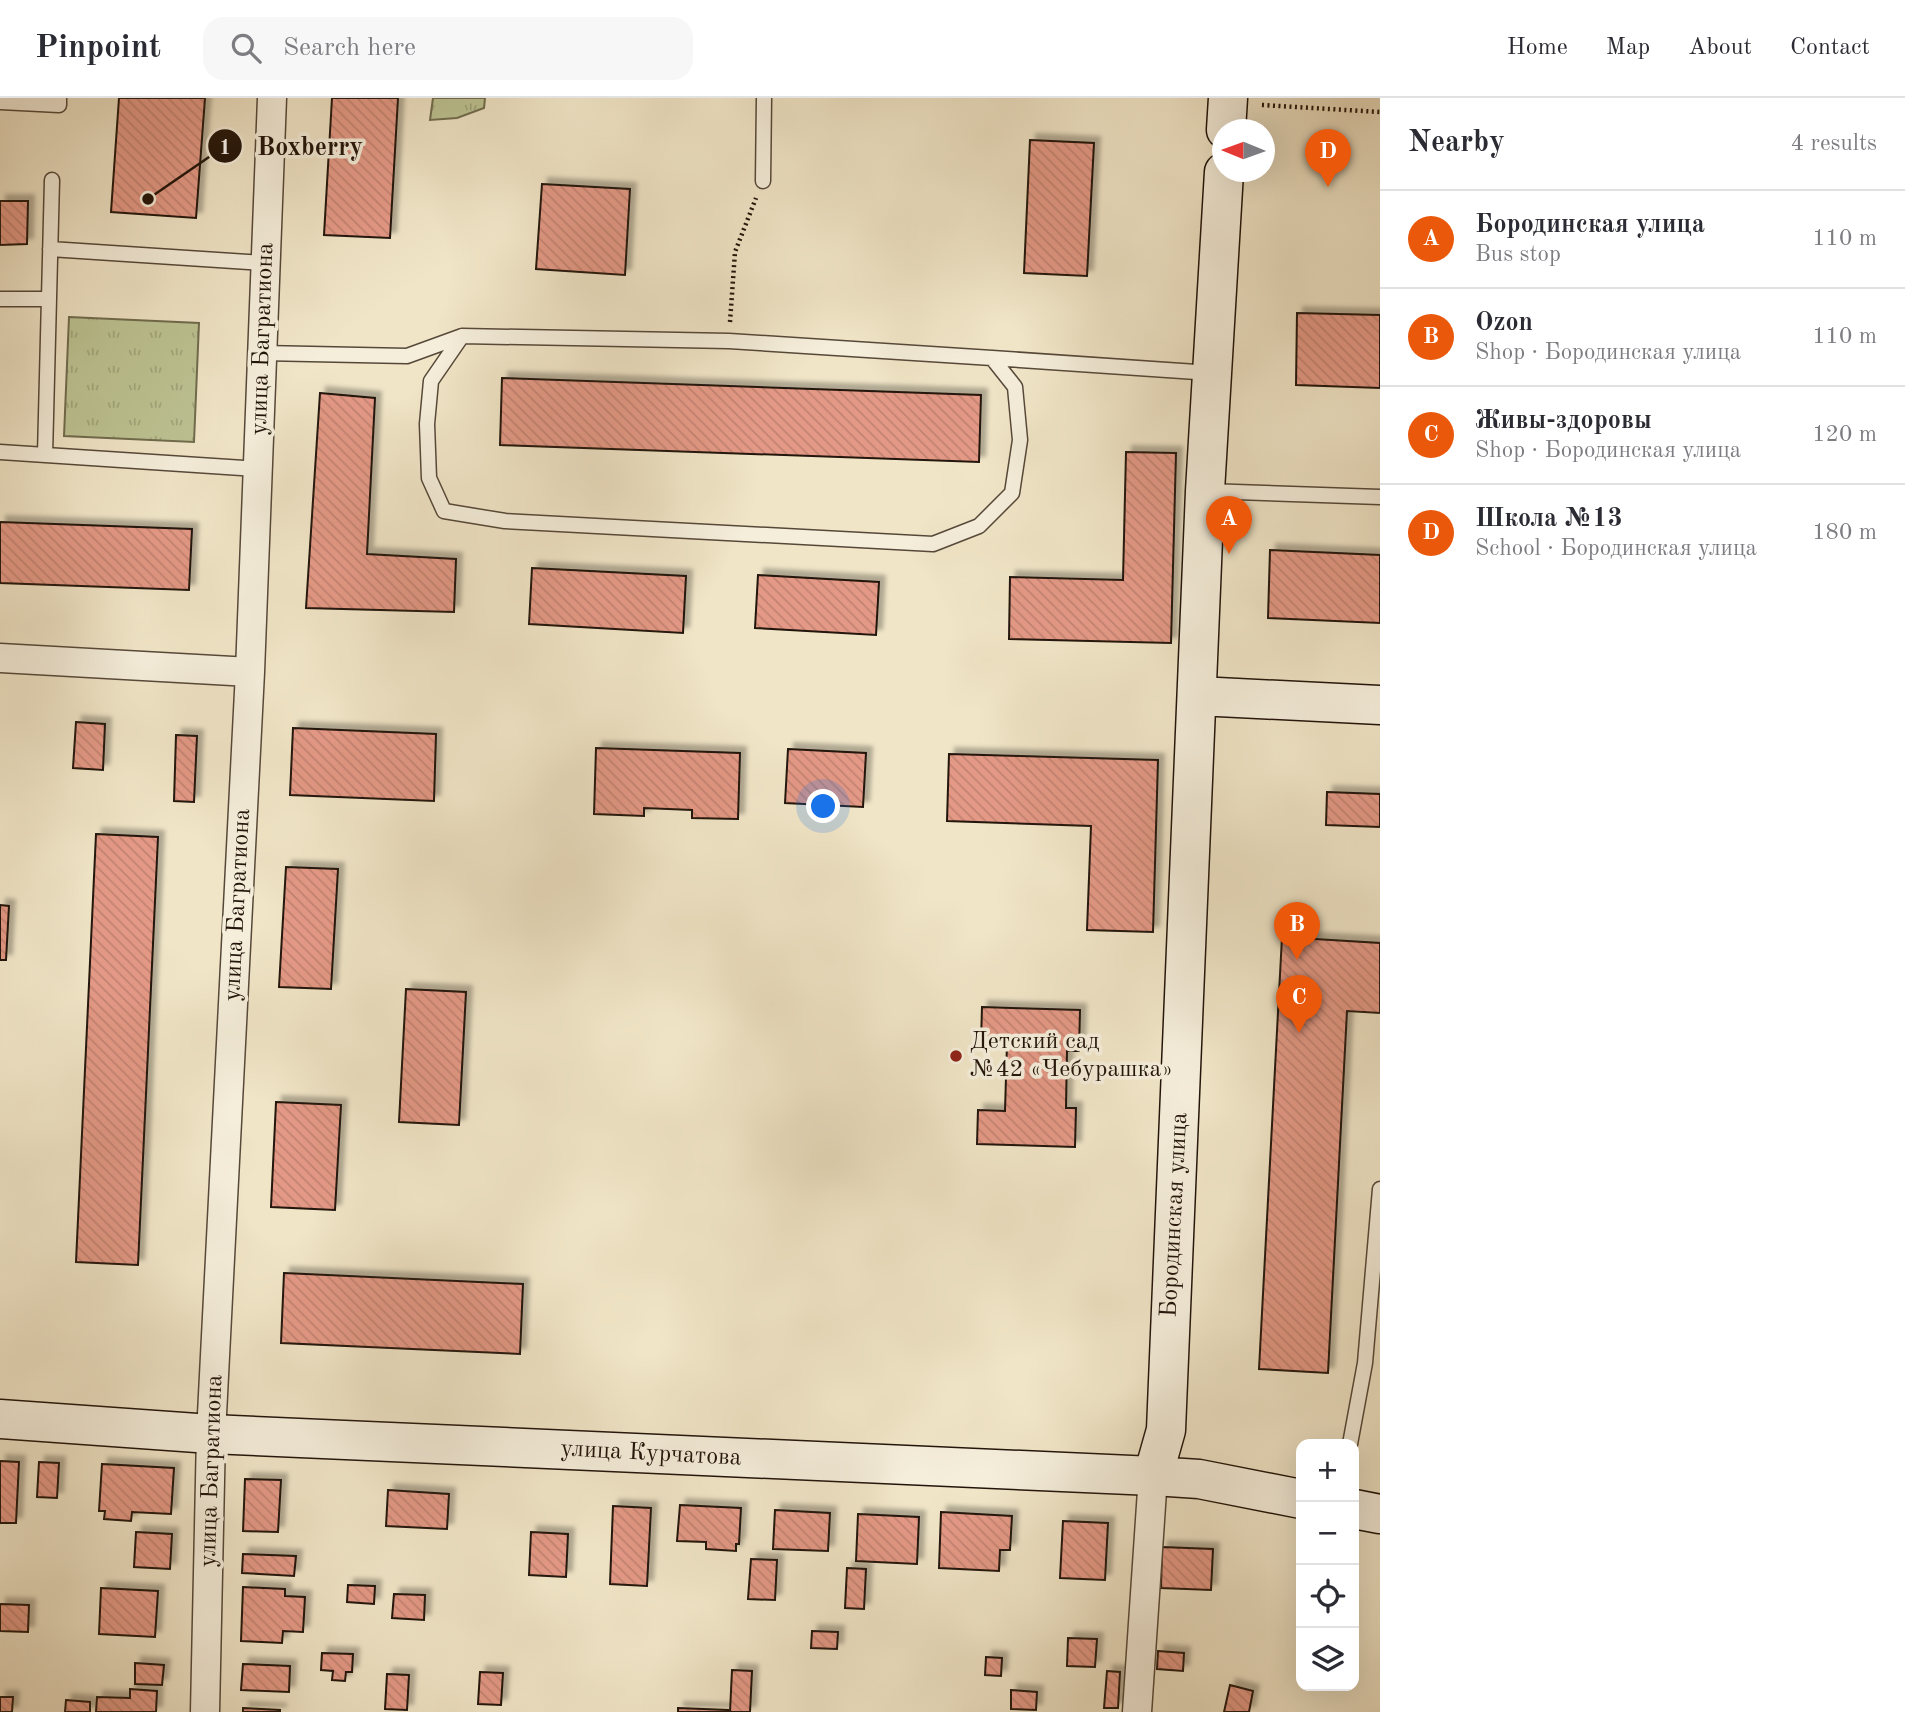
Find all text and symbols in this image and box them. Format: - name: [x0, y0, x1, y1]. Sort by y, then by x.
- search box: [203, 17, 693, 80]
- icon: search: [227, 29, 265, 67]
- text: Pinpoint: [35, 32, 161, 65]
- text: Search here: [283, 35, 416, 61]
- text: Home: [1507, 36, 1568, 60]
- text: Map: [1606, 36, 1650, 60]
- text: About: [1688, 36, 1752, 60]
- text: Contact: [1790, 36, 1870, 60]
- north arrow: [1212, 119, 1275, 182]
- callout: Boxberry: [208, 123, 377, 170]
- text: Nearby: [1408, 128, 1505, 158]
- pin: D: [1305, 129, 1351, 187]
- text: 4 results: [1791, 132, 1877, 155]
- text: Boxberry: [257, 135, 363, 161]
- text: 1: [219, 138, 231, 159]
- text: Бородинская улица: [1475, 212, 1705, 238]
- text: A: [1422, 227, 1440, 250]
- text: 110 m: [1812, 227, 1877, 250]
- street label: улица Багратиона: [248, 242, 278, 436]
- text: Bus stop: [1475, 243, 1561, 266]
- text: Ozon: [1475, 310, 1533, 336]
- text: B: [1423, 325, 1439, 348]
- text: 110 m: [1812, 325, 1877, 348]
- text: Shop · Бородинская улица: [1475, 341, 1741, 364]
- text: Живы-здоровы: [1475, 408, 1652, 434]
- text: C: [1423, 423, 1439, 446]
- text: 120 m: [1812, 423, 1877, 446]
- text: Shop · Бородинская улица: [1475, 439, 1741, 462]
- pin: A: [1206, 496, 1252, 554]
- text: Школа №13: [1475, 506, 1622, 532]
- text: D: [1422, 521, 1440, 544]
- text: 180 m: [1812, 521, 1877, 544]
- text: School · Бородинская улица: [1475, 537, 1757, 560]
- your location: [806, 789, 840, 823]
- street label: улица Багратиона: [221, 808, 255, 1002]
- pin: B: [1274, 902, 1320, 960]
- pin: C: [1276, 975, 1322, 1033]
- place label: Детский сад №42 «Чебурашка»: [970, 1030, 1173, 1082]
- marker: Детский сад №42 «Чебурашка»: [948, 1048, 964, 1064]
- street label: Бородинская улица: [1158, 1112, 1192, 1318]
- street label: улица Багратиона: [197, 1374, 227, 1568]
- street label: улица Курчатова: [560, 1437, 742, 1471]
- map controls: [1296, 1439, 1359, 1691]
- button: +: [1296, 1439, 1359, 1502]
- button: −: [1296, 1502, 1359, 1565]
- button: locate: [1296, 1565, 1359, 1628]
- button: layers: [1296, 1628, 1359, 1691]

